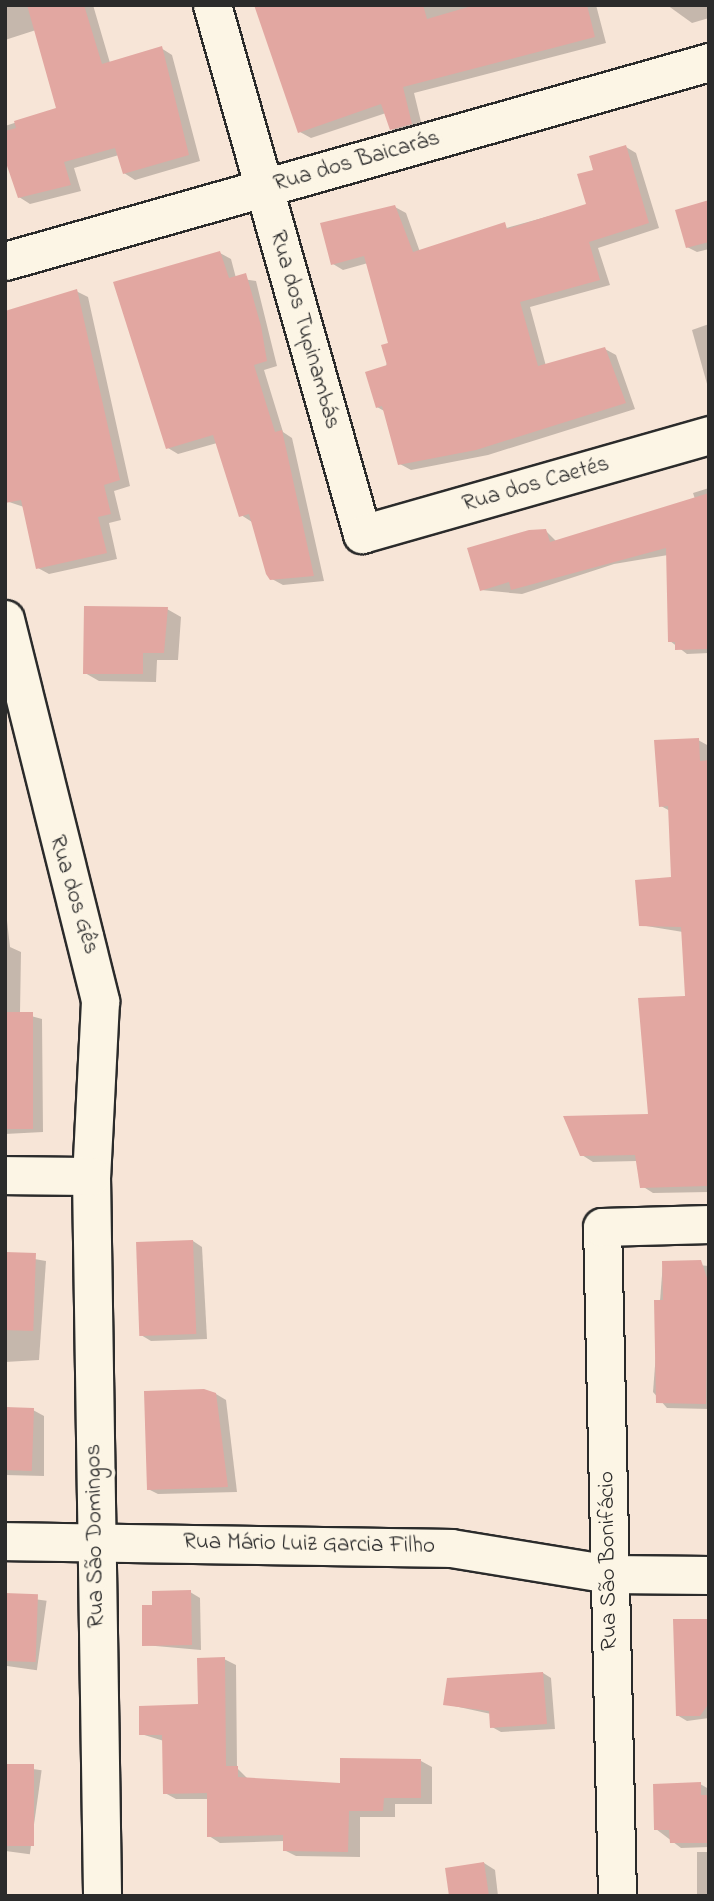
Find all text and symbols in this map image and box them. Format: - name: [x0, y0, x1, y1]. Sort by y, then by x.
- street label: Rua dos Baicarás: [271, 125, 443, 199]
- street label: Rua dos Tupinambás: [262, 228, 346, 432]
- street label: Rua dos Caetés: [459, 451, 613, 519]
- street label: Rua dos Gês: [42, 832, 104, 958]
- street label: Rua São Domingos: [81, 1444, 111, 1628]
- street label: Rua São Bonifácio: [594, 1471, 624, 1651]
- street label: Rua Mário Luiz Garcia Filho: [183, 1529, 435, 1561]

